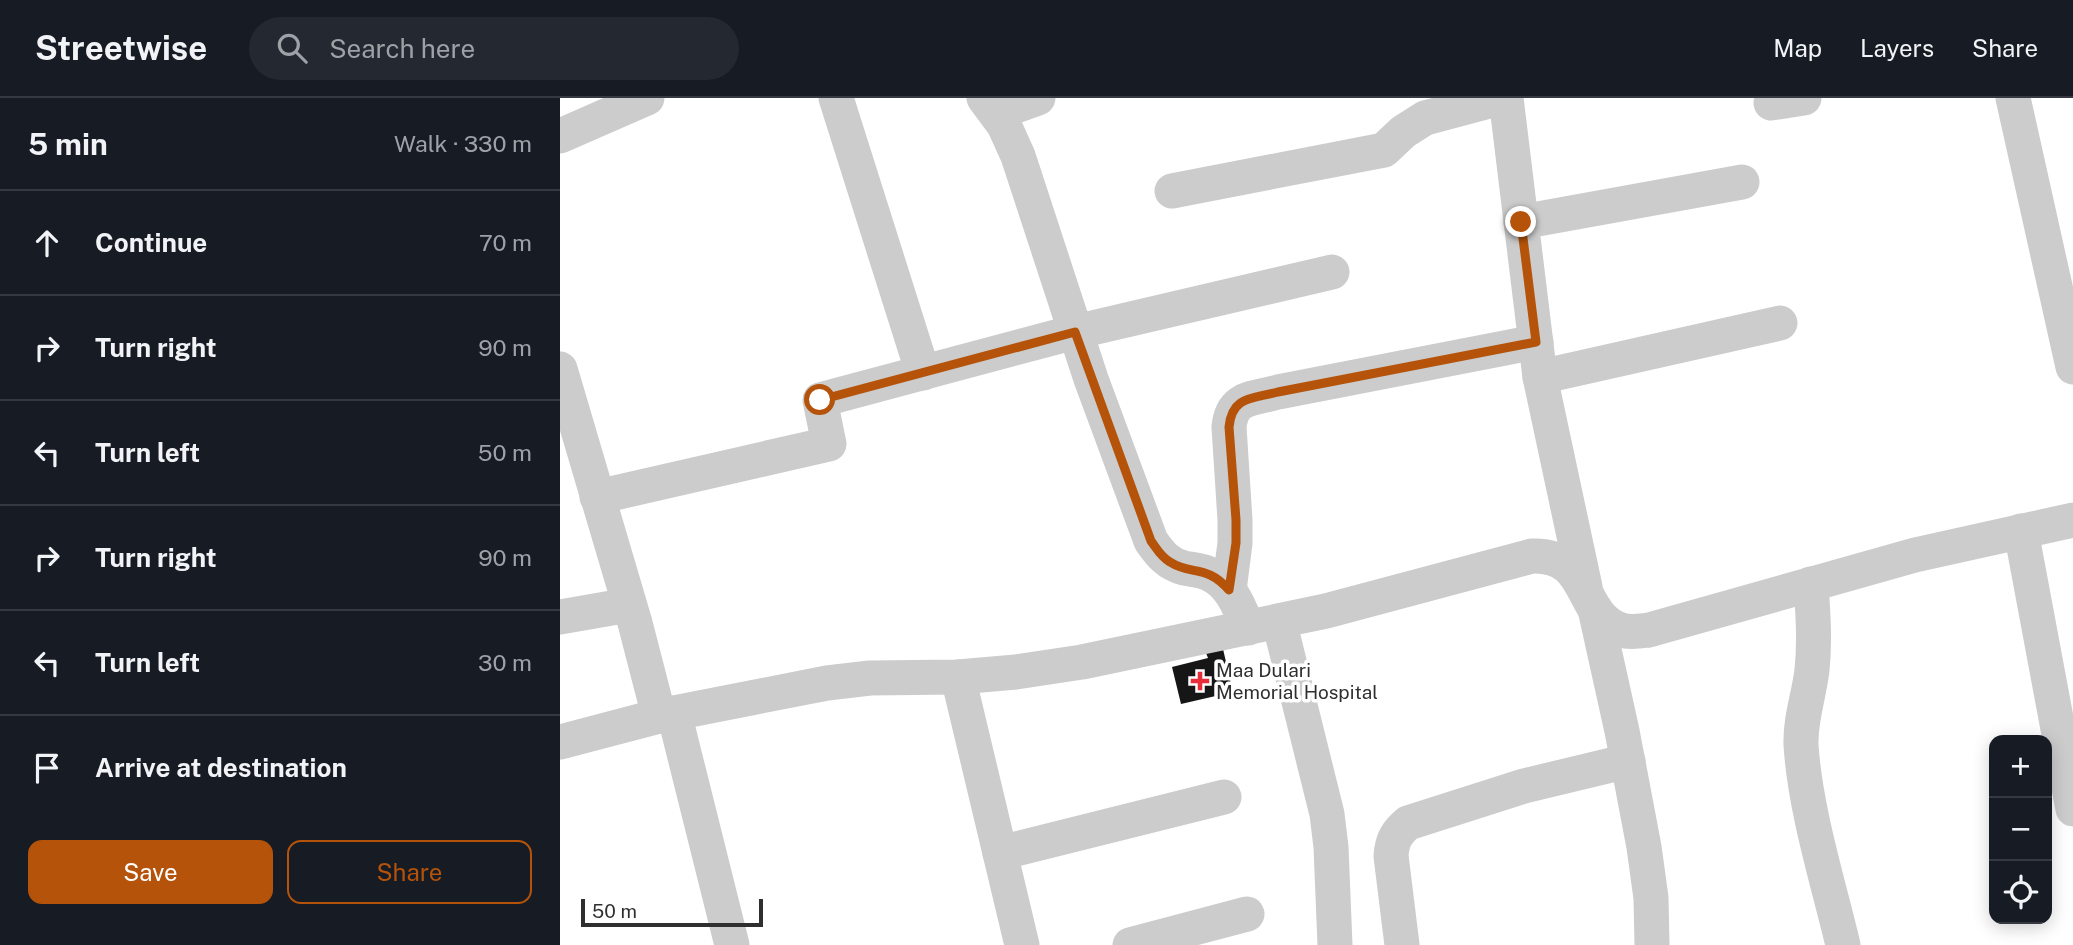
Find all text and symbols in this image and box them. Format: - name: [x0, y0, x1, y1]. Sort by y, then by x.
- search box: [249, 17, 739, 80]
- text: Streetwise: [35, 29, 207, 67]
- icon: search: [273, 29, 311, 67]
- text: Search here: [329, 33, 475, 64]
- text: Map: [1773, 34, 1822, 62]
- text: Layers: [1860, 34, 1934, 62]
- text: Share: [1972, 34, 2038, 62]
- text: 5 min: [28, 126, 108, 162]
- text: Walk · 330 m: [394, 130, 532, 157]
- route end: [1505, 206, 1536, 237]
- icon: ahead: [28, 224, 66, 262]
- text: Continue: [95, 227, 207, 258]
- text: 70 m: [479, 229, 532, 256]
- icon: right: [28, 329, 66, 367]
- text: Turn right: [95, 332, 217, 363]
- text: 90 m: [478, 334, 532, 361]
- route start: [804, 384, 835, 415]
- icon: left: [28, 434, 66, 472]
- text: Turn left: [95, 437, 200, 468]
- text: 50 m: [478, 439, 532, 466]
- icon: right: [28, 539, 66, 577]
- text: Turn right: [95, 542, 217, 573]
- text: 90 m: [478, 544, 532, 571]
- icon: left: [28, 644, 66, 682]
- text: Turn left: [95, 647, 200, 678]
- text: 30 m: [478, 649, 532, 676]
- place label: Maa Dulari Memorial Hospital: [1216, 659, 1378, 703]
- marker: Maa Dulari Memorial Hospital: [1190, 671, 1210, 691]
- map controls: [1989, 735, 2052, 924]
- button: +: [1989, 735, 2052, 798]
- icon: arrive: [28, 749, 66, 787]
- text: Arrive at destination: [95, 752, 347, 783]
- button: −: [1989, 798, 2052, 861]
- button: Save: [28, 840, 273, 904]
- button: Share: [287, 840, 532, 904]
- button: locate: [1989, 861, 2052, 924]
- scale bar: [581, 896, 763, 928]
- text: 50 m: [592, 900, 637, 922]

